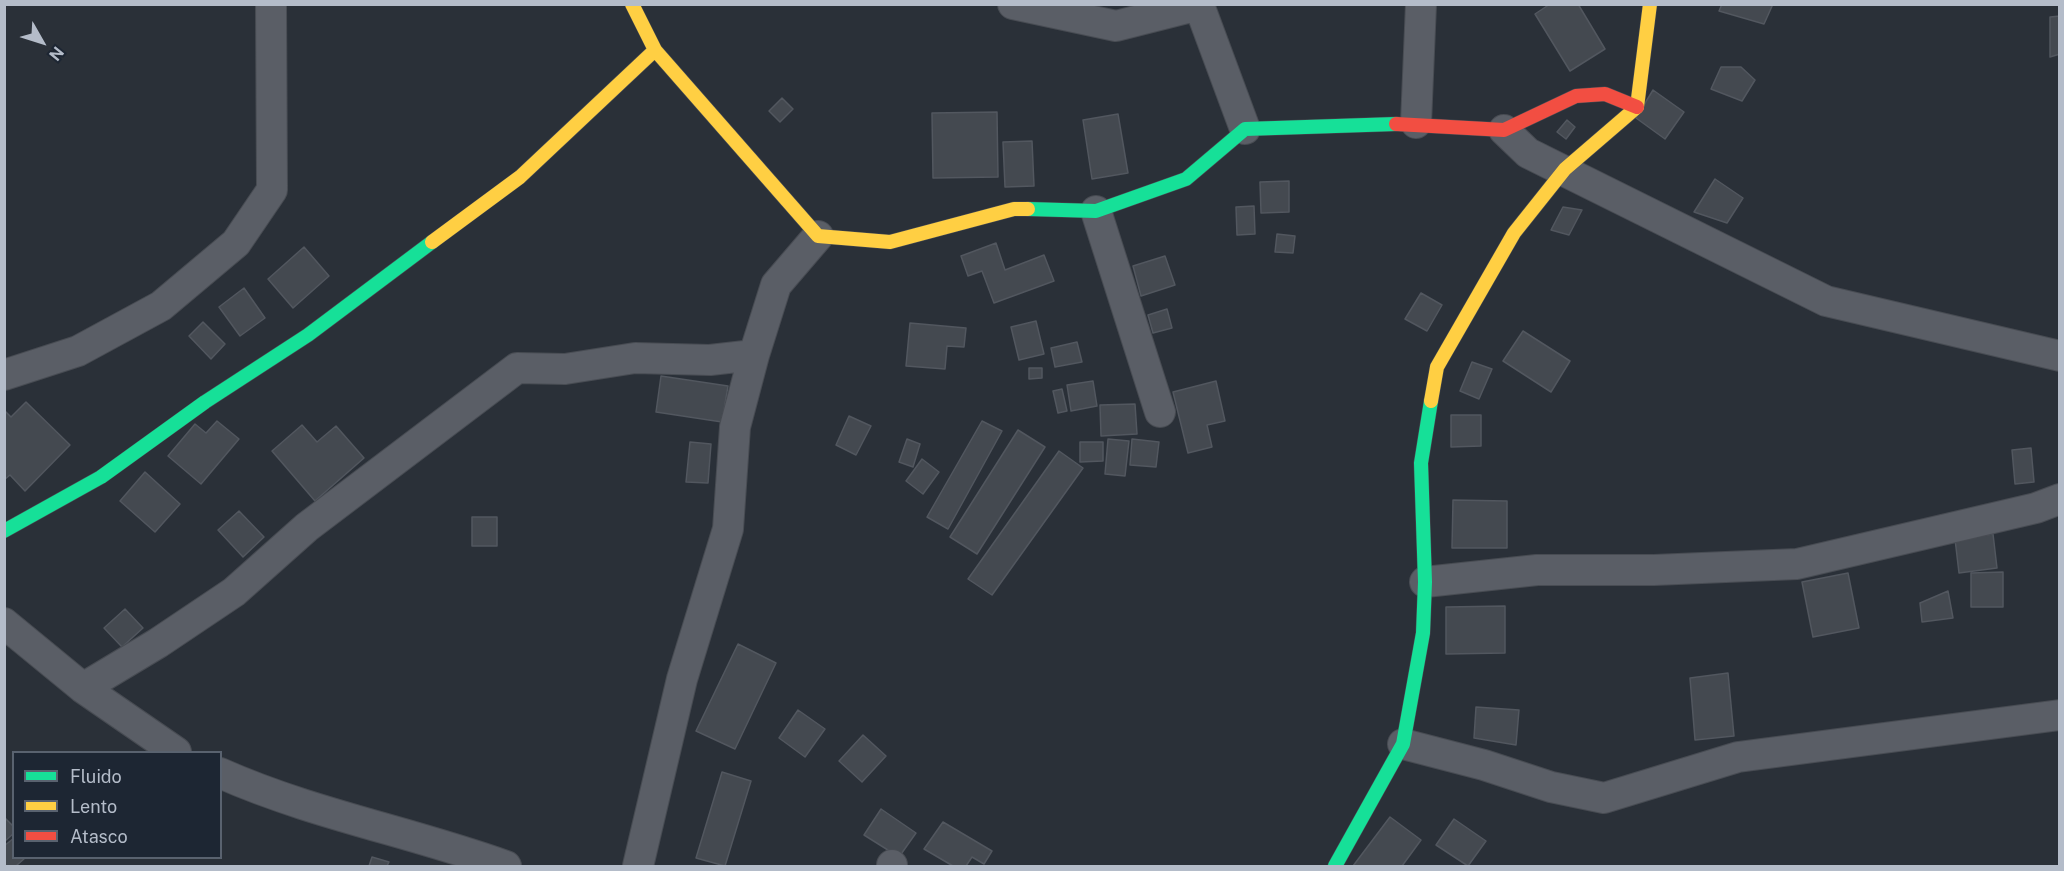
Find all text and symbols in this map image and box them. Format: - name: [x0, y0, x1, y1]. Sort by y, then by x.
- north arrow: [12, 12, 72, 72]
- text: N: [45, 43, 68, 64]
- legend: [12, 751, 222, 859]
- text: Fluido: [70, 766, 122, 787]
- text: Lento: [70, 796, 117, 817]
- text: Atasco: [70, 826, 128, 847]

